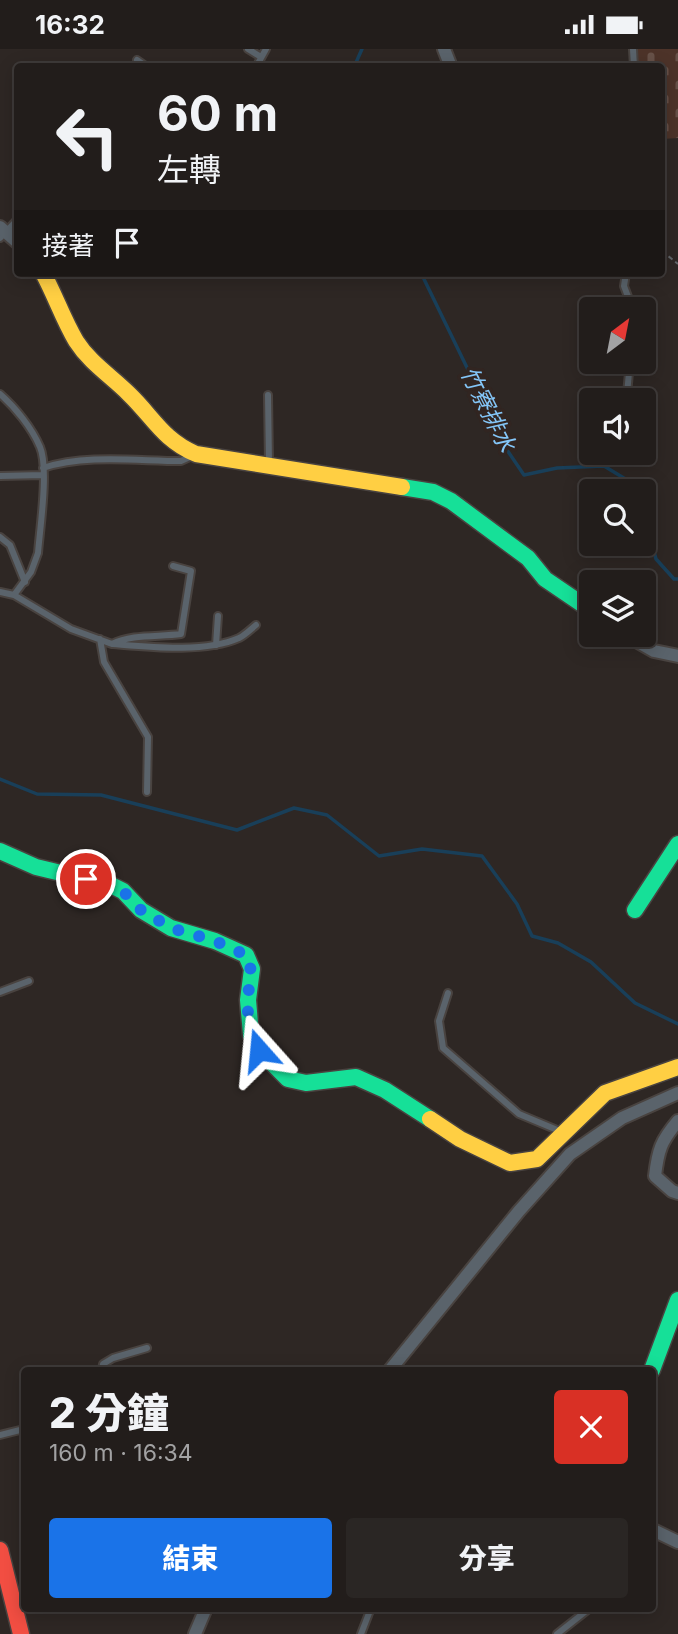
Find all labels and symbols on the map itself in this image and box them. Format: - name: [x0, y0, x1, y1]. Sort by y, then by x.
- north arrow: [579, 297, 656, 375]
- water label: 竹寮排水: [455, 362, 522, 457]
- pin: [56, 849, 116, 909]
- position arrow: [222, 1013, 296, 1087]

